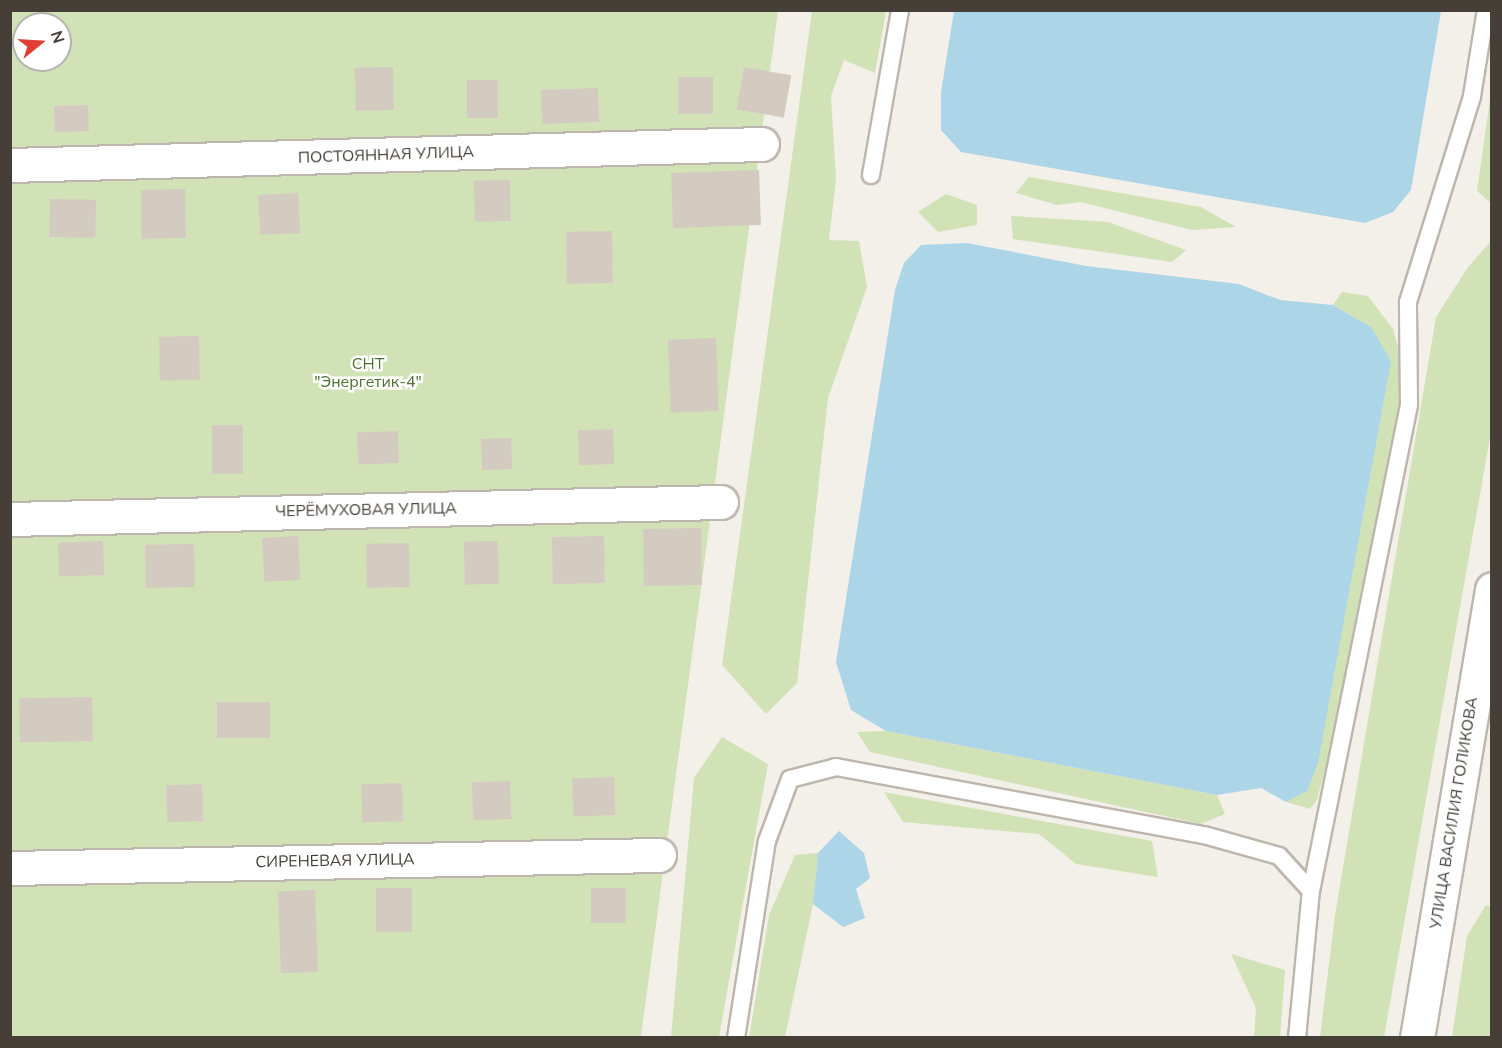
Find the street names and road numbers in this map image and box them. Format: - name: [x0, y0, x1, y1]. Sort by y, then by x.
- street label: ПОСТОЯННАЯ УЛИЦА: [298, 142, 474, 168]
- street label: ЧЕРЁМУХОВАЯ УЛИЦА: [275, 499, 457, 521]
- street label: УЛИЦА ВАСИЛИЯ ГОЛИКОВА: [1426, 696, 1482, 930]
- street label: СИРЕНЕВАЯ УЛИЦА: [255, 850, 415, 872]

